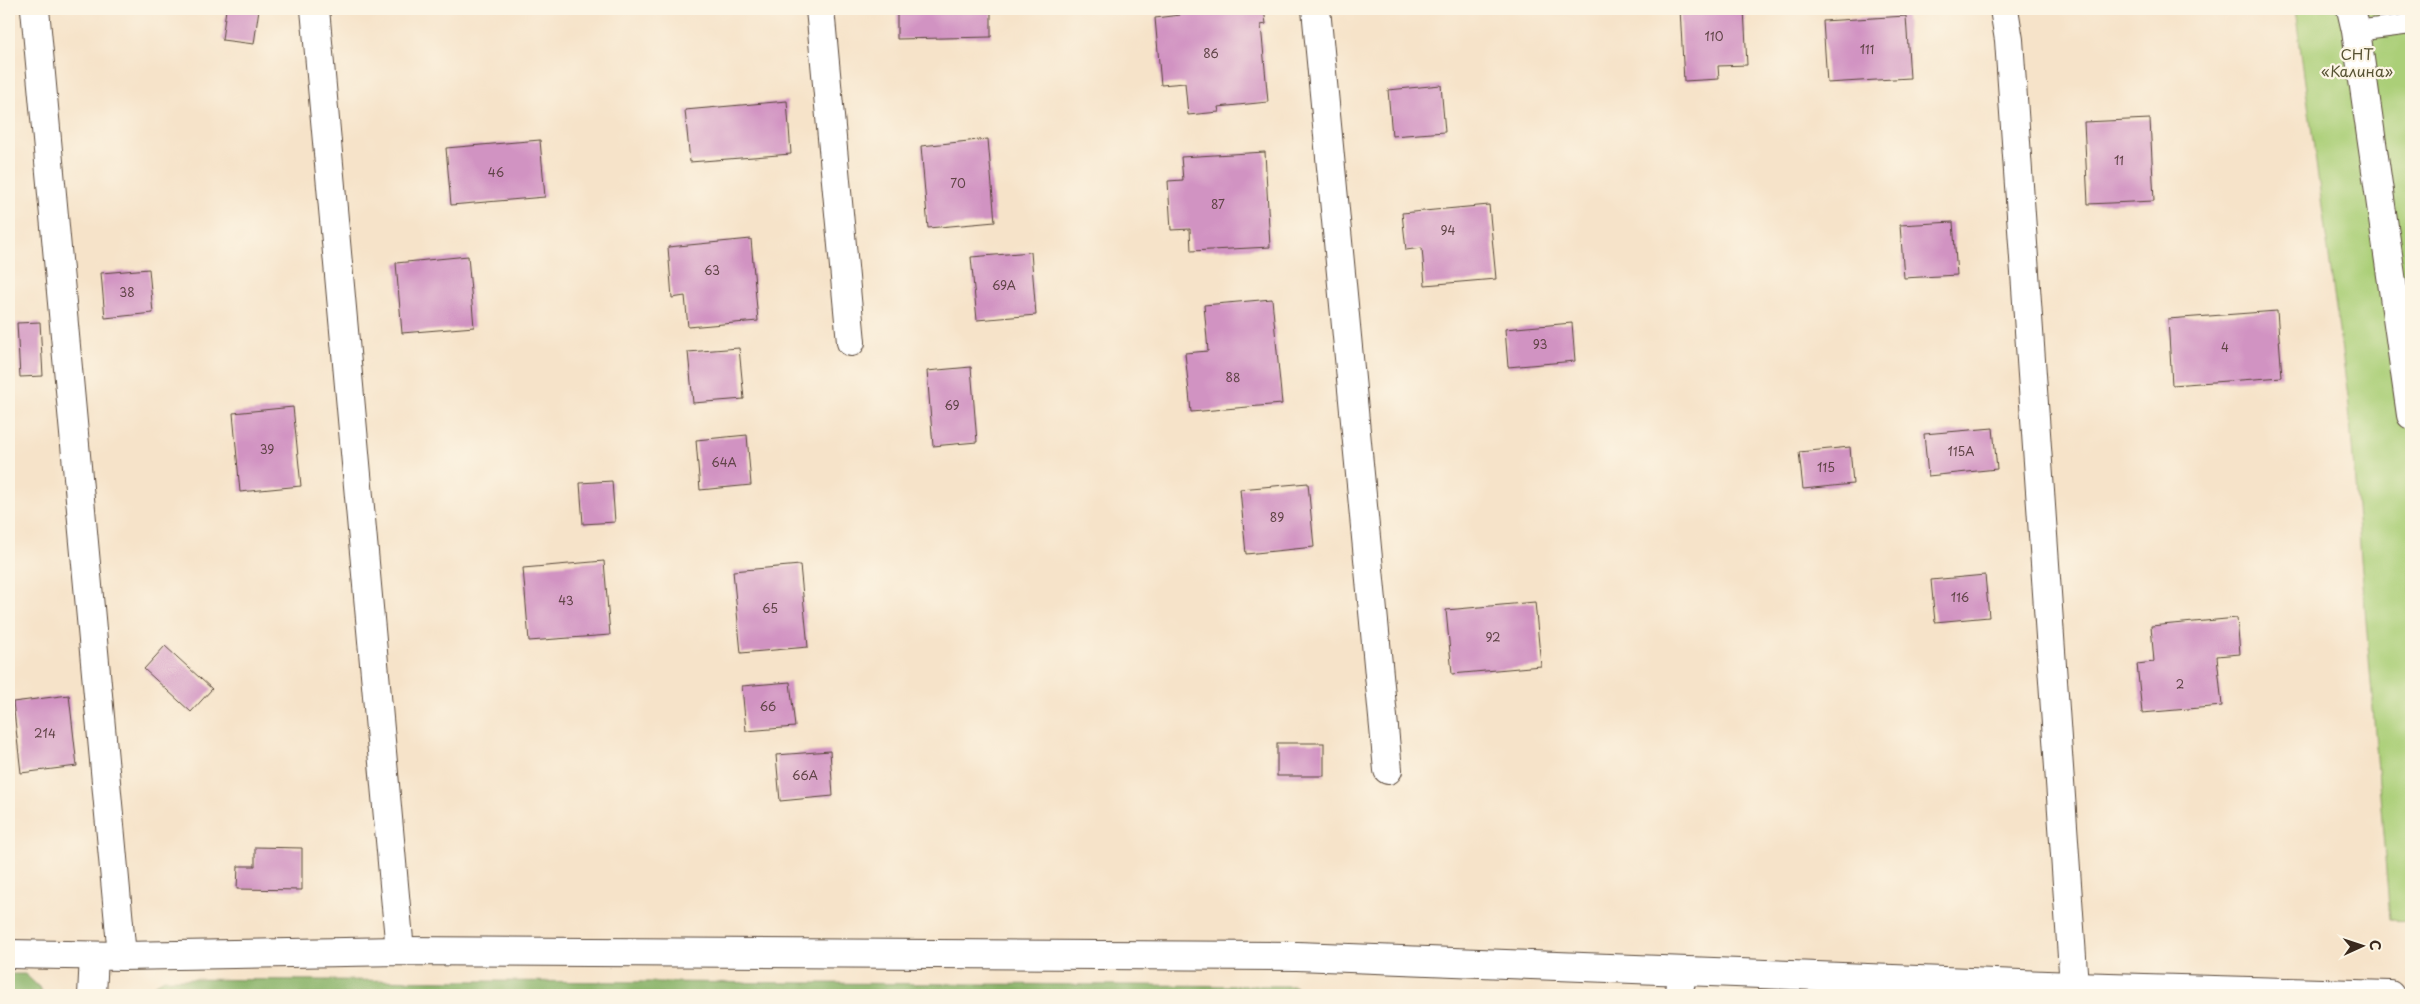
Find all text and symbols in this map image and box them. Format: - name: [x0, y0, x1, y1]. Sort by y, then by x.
- house number: 110: [1705, 27, 1724, 45]
- house number: 111: [1860, 40, 1874, 58]
- park label: СНТ «Калина»: [2321, 42, 2393, 82]
- house number: 86: [1203, 44, 1219, 62]
- house number: 11: [2114, 151, 2124, 169]
- house number: 46: [488, 163, 504, 181]
- house number: 70: [950, 174, 966, 192]
- house number: 87: [1211, 195, 1225, 213]
- house number: 94: [1441, 221, 1456, 239]
- house number: 63: [704, 261, 720, 279]
- house number: 69А: [992, 276, 1016, 294]
- house number: 38: [119, 283, 135, 301]
- house number: 93: [1533, 335, 1547, 353]
- house number: 4: [2221, 338, 2229, 356]
- house number: 88: [1226, 368, 1240, 386]
- house number: 69: [944, 396, 960, 414]
- house number: 39: [260, 440, 274, 458]
- house number: 115А: [1948, 442, 1974, 460]
- house number: 64А: [711, 453, 737, 471]
- house number: 115: [1817, 458, 1835, 476]
- house number: 89: [1270, 508, 1284, 526]
- house number: 116: [1951, 588, 1969, 606]
- house number: 43: [558, 591, 574, 609]
- house number: 65: [762, 599, 778, 617]
- house number: 92: [1485, 628, 1501, 646]
- house number: 2: [2176, 675, 2184, 693]
- house number: 66: [760, 697, 776, 715]
- house number: 214: [34, 724, 56, 742]
- house number: 66А: [792, 766, 818, 784]
- north arrow: [2338, 922, 2388, 972]
- text: С: [2365, 939, 2386, 951]

